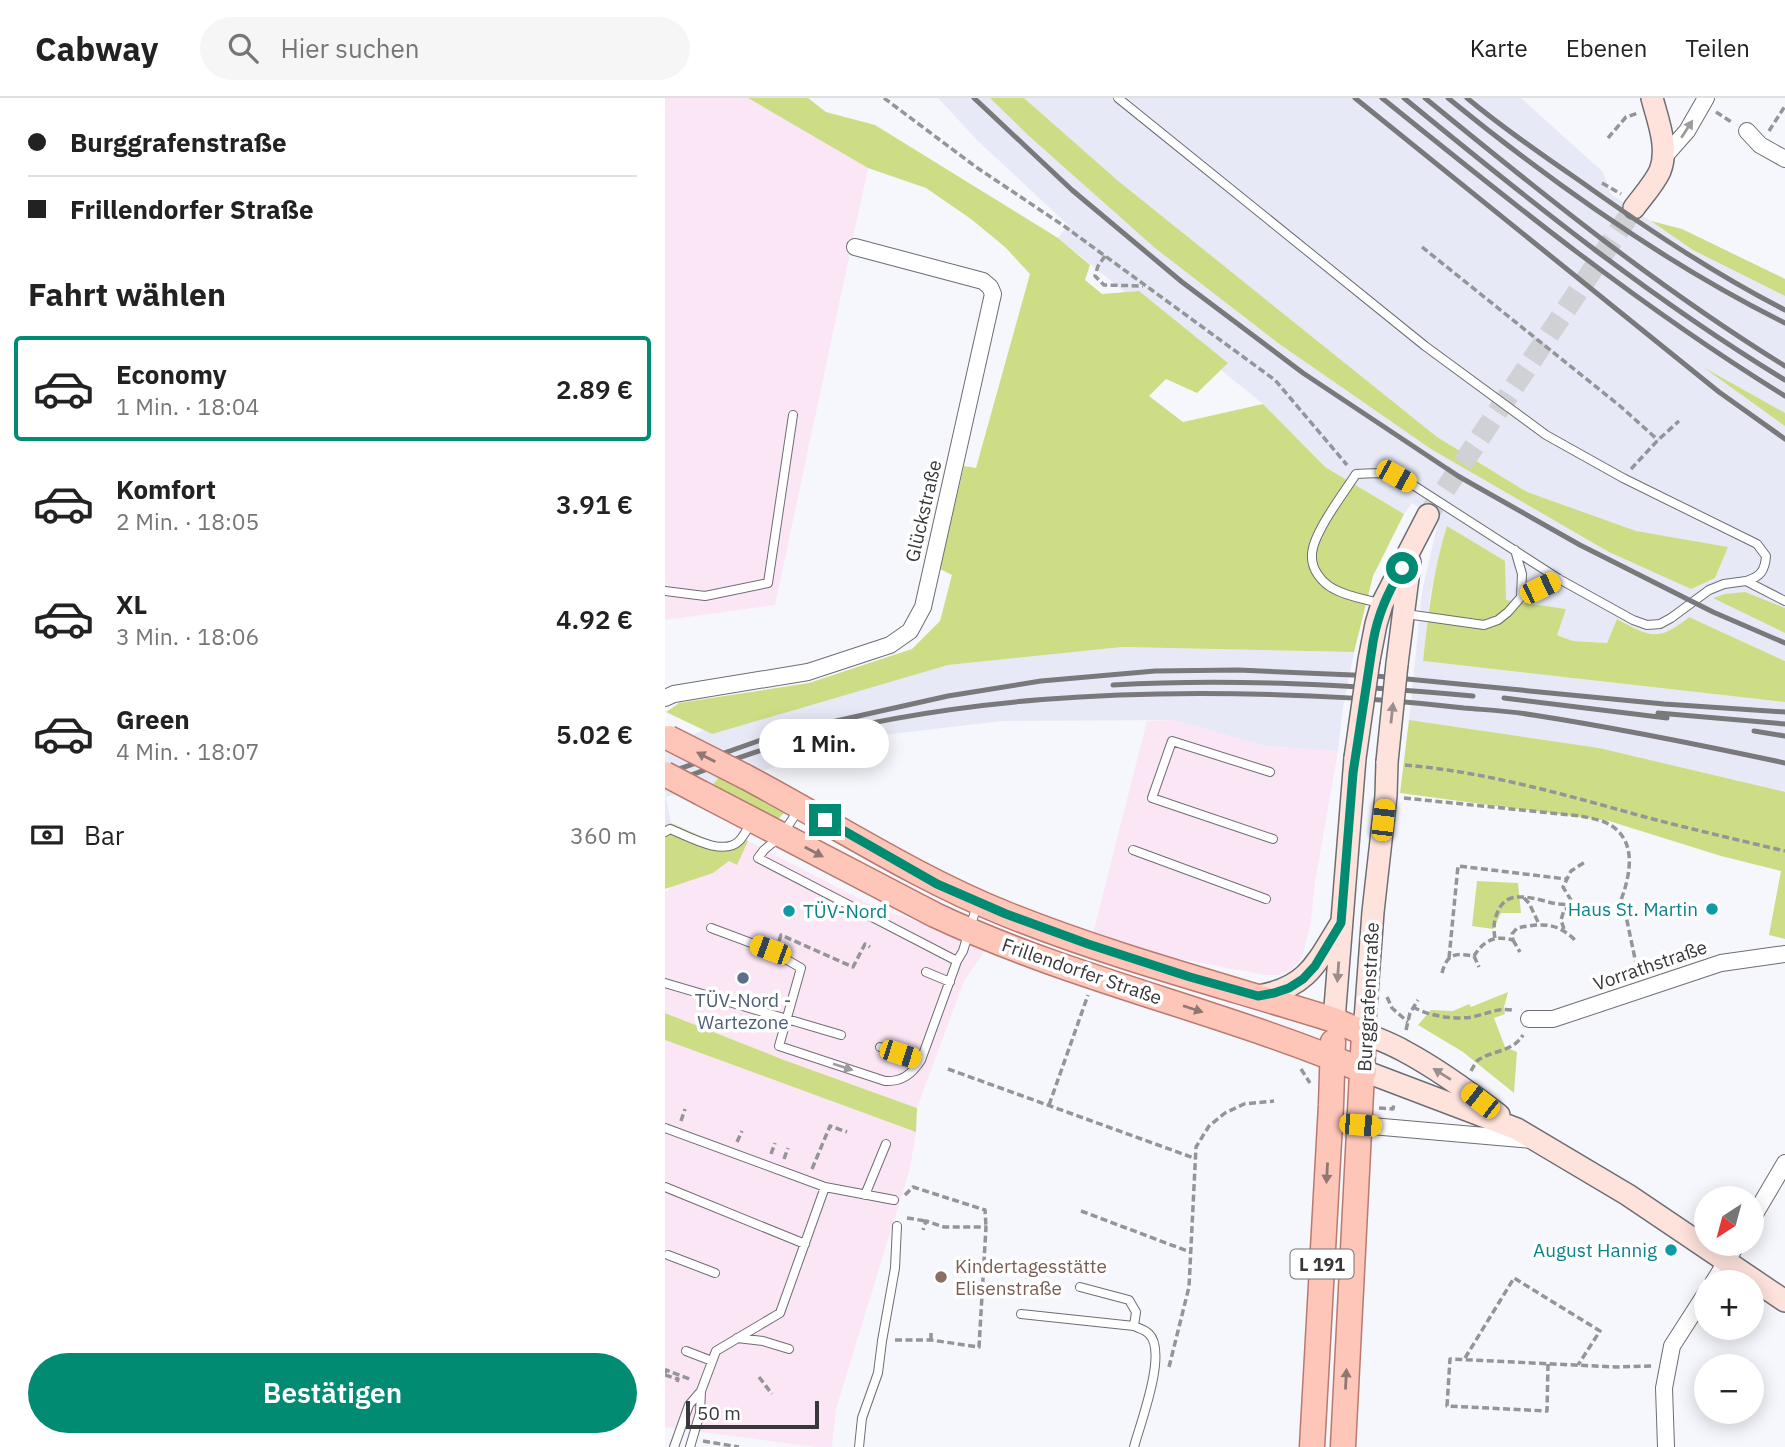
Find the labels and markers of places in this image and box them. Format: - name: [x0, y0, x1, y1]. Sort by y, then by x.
- place label: Haus St. Martin: [1568, 897, 1698, 921]
- place label: TÜV-Nord: [803, 899, 887, 923]
- marker: Haus St. Martin: [1704, 901, 1720, 917]
- marker: TÜV-Nord: [781, 903, 797, 919]
- marker: TÜV-Nord - Wartezone: [735, 970, 751, 986]
- place label: TÜV-Nord - Wartezone: [695, 988, 791, 1034]
- place label: August Hannig: [1533, 1238, 1657, 1262]
- marker: August Hannig: [1663, 1242, 1679, 1258]
- place label: Kindertagesstätte Elisenstraße: [955, 1254, 1107, 1300]
- marker: Kindertagesstätte Elisenstraße: [933, 1269, 949, 1285]

